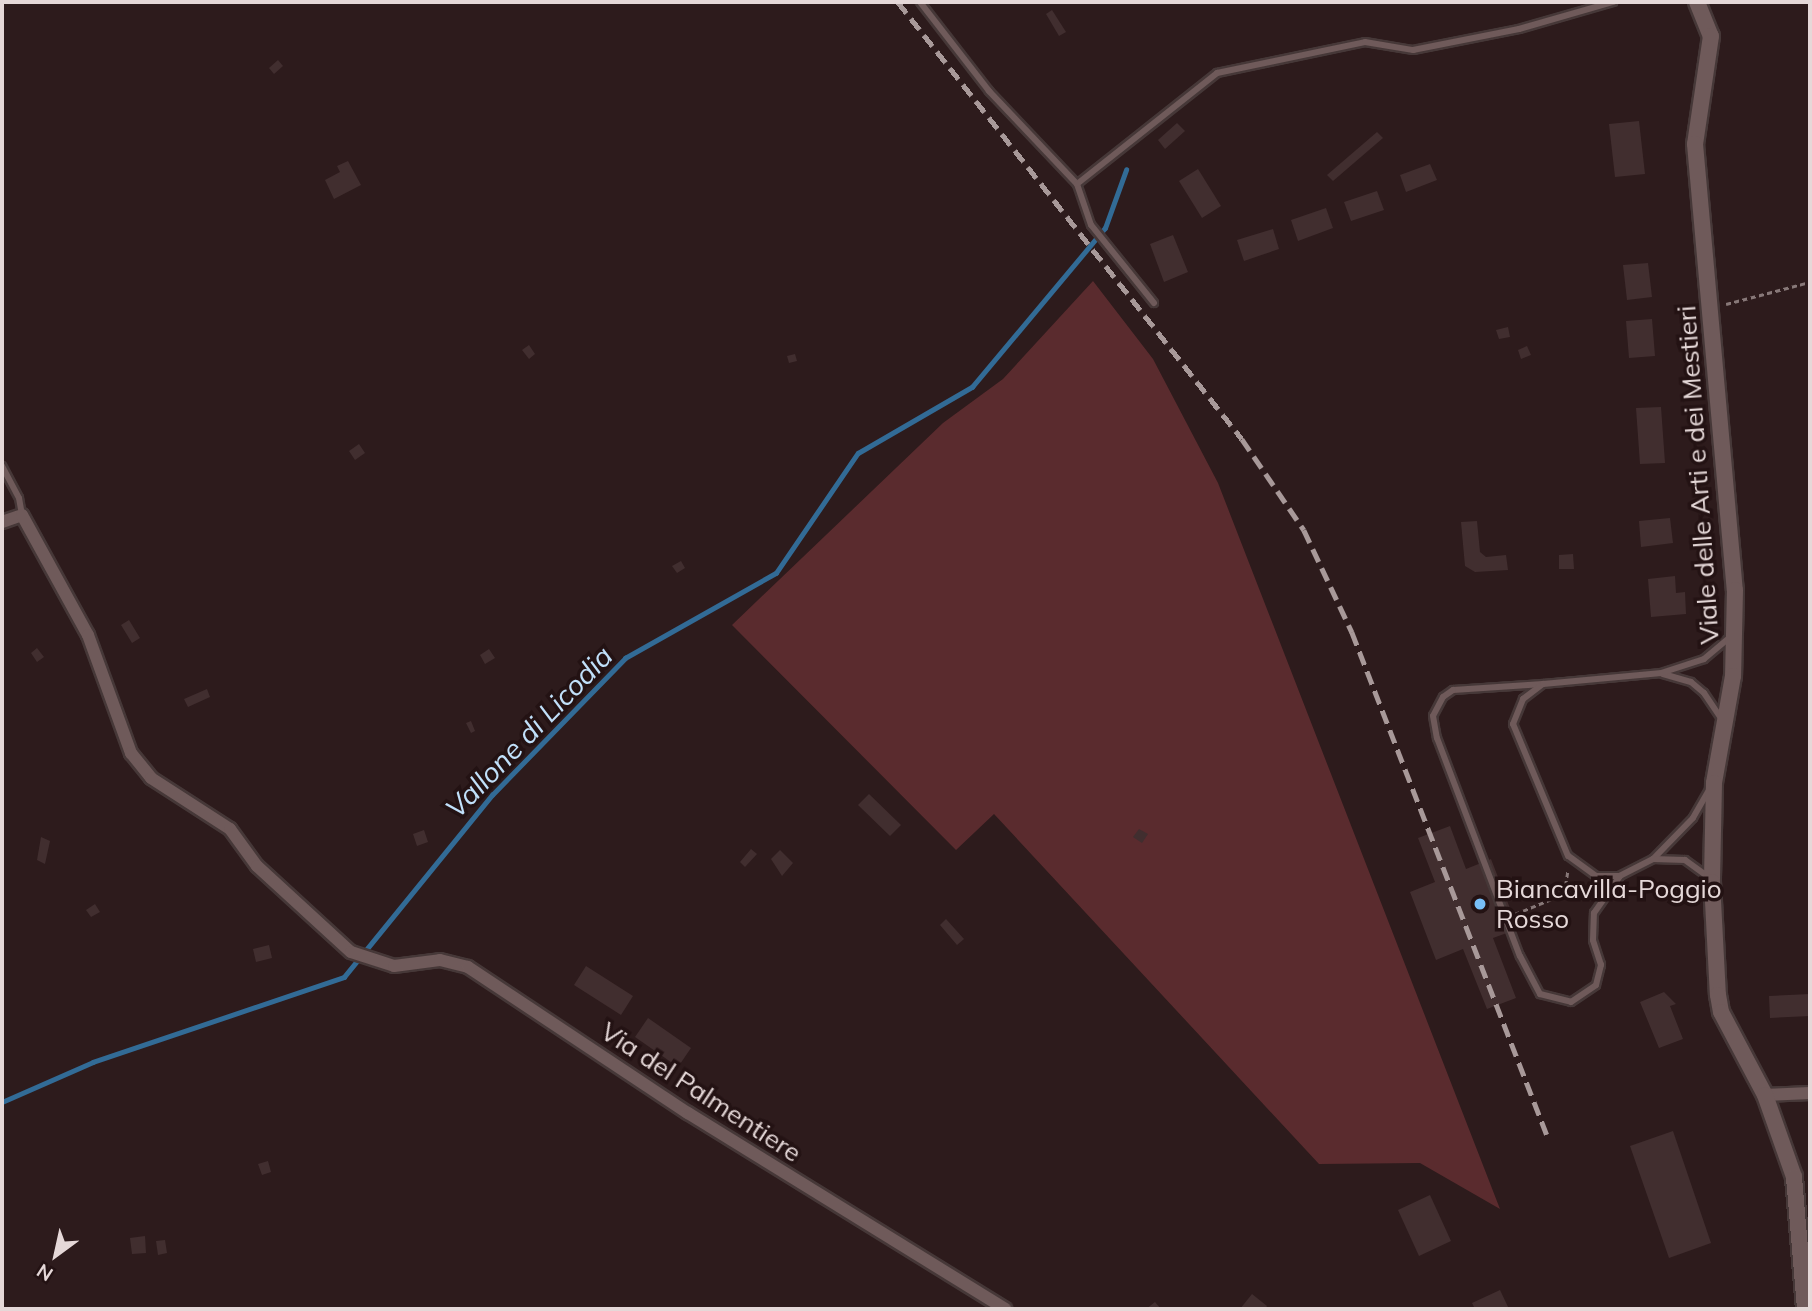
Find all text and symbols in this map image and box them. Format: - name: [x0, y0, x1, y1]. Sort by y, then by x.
- street label: Viale delle Arti e dei Mestieri: [1671, 305, 1725, 645]
- water label: Vallone di Licodia: [439, 639, 619, 825]
- place label: Biancavilla-Poggio Rosso: [1496, 873, 1722, 934]
- marker: Biancavilla-Poggio Rosso: [1470, 894, 1490, 914]
- street label: Via del Palmentiere: [595, 1016, 807, 1168]
- north arrow: [21, 1220, 91, 1290]
- text: N: [32, 1259, 57, 1287]

